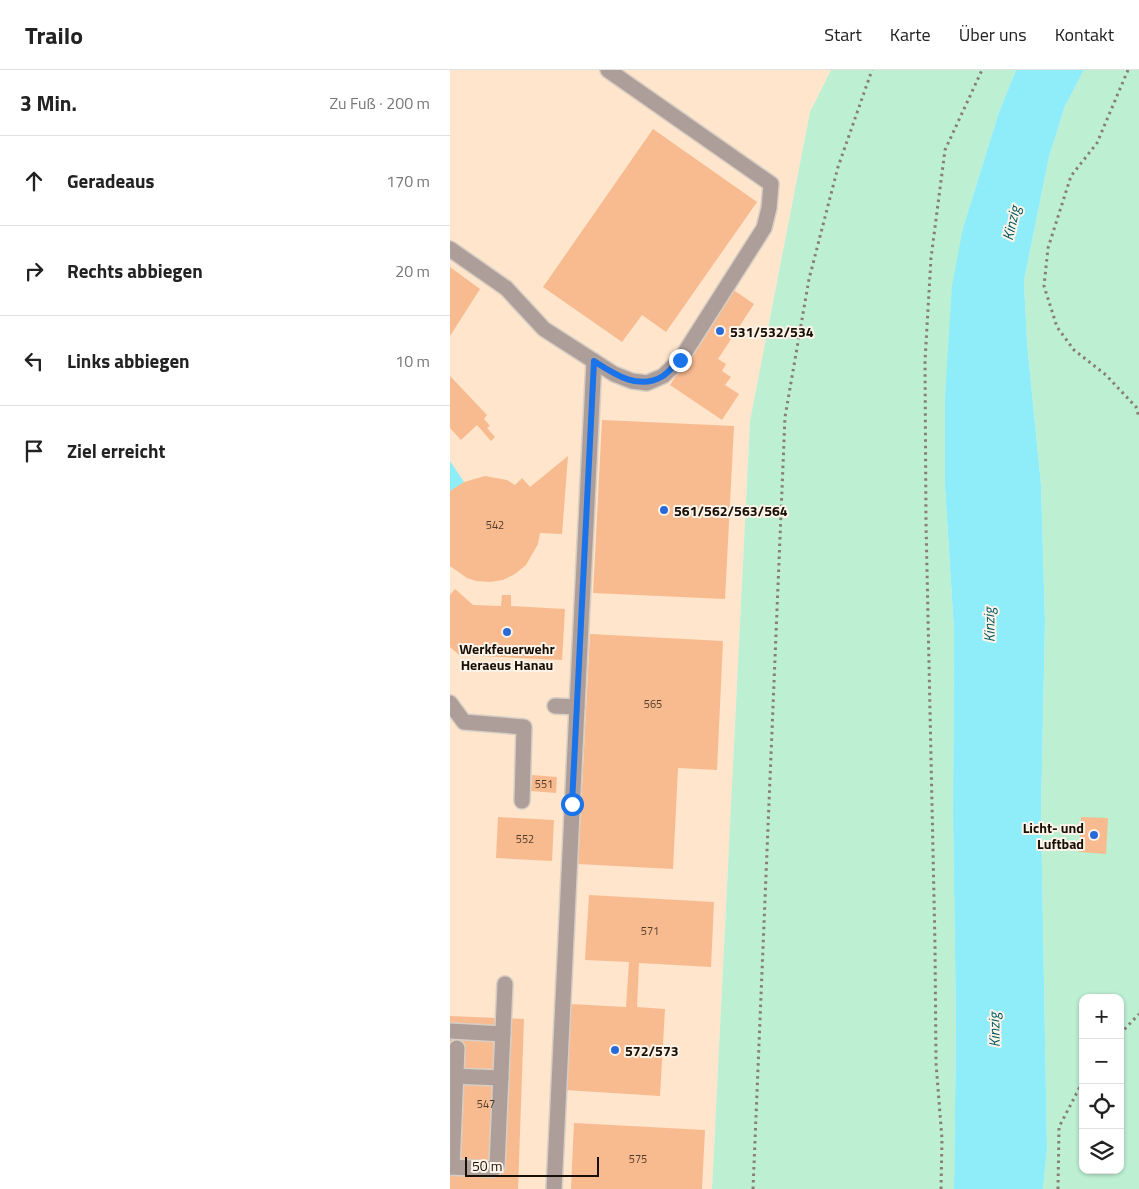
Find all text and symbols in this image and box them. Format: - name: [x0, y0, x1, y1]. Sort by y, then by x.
- text: Trailo: [25, 17, 83, 53]
- text: Start: [824, 21, 862, 48]
- text: Karte: [890, 21, 931, 48]
- text: Über uns: [959, 21, 1027, 48]
- text: Kontakt: [1055, 21, 1114, 48]
- text: 3 Min.: [20, 87, 77, 119]
- text: Zu Fuß · 200 m: [329, 91, 430, 115]
- text: Geradeaus: [67, 166, 154, 195]
- icon: ahead: [20, 167, 48, 195]
- text: 170 m: [386, 169, 430, 193]
- water label: Kinzig: [996, 202, 1027, 243]
- text: Rechts abbiegen: [67, 256, 203, 285]
- icon: right: [20, 257, 48, 285]
- text: 20 m: [395, 259, 430, 283]
- place label: 531/532/534: [730, 321, 814, 342]
- marker: 531/532/534: [714, 325, 726, 337]
- text: Links abbiegen: [67, 346, 190, 375]
- icon: left: [20, 347, 48, 375]
- text: 10 m: [395, 349, 430, 373]
- route end: [669, 349, 692, 372]
- text: Ziel erreicht: [67, 436, 165, 465]
- icon: arrive: [20, 437, 48, 465]
- place label: 561/562/563/564: [674, 500, 788, 521]
- marker: 561/562/563/564: [658, 504, 670, 516]
- house number: 542: [486, 517, 504, 533]
- water label: Kinzig: [977, 605, 1001, 643]
- marker: Werkfeuerwehr Heraeus Hanau: [501, 626, 513, 638]
- place label: Werkfeuerwehr Heraeus Hanau: [459, 638, 555, 675]
- house number: 565: [644, 696, 662, 712]
- house number: 551: [535, 776, 553, 792]
- route start: [561, 793, 584, 816]
- place label: Licht- und Luftbad: [1023, 817, 1084, 854]
- marker: Licht- und Luftbad: [1088, 829, 1100, 841]
- house number: 552: [516, 831, 534, 847]
- house number: 571: [641, 923, 659, 939]
- map controls: [1079, 994, 1124, 1174]
- button: +: [1079, 994, 1124, 1039]
- water label: Kinzig: [982, 1010, 1006, 1048]
- button: −: [1079, 1039, 1124, 1084]
- place label: 572/573: [625, 1040, 679, 1061]
- marker: 572/573: [609, 1044, 621, 1056]
- button: locate: [1079, 1084, 1124, 1129]
- house number: 547: [477, 1096, 495, 1112]
- button: layers: [1079, 1129, 1124, 1174]
- house number: 575: [629, 1151, 647, 1167]
- scale bar: [465, 1154, 599, 1177]
- text: 50 m: [472, 1155, 502, 1176]

